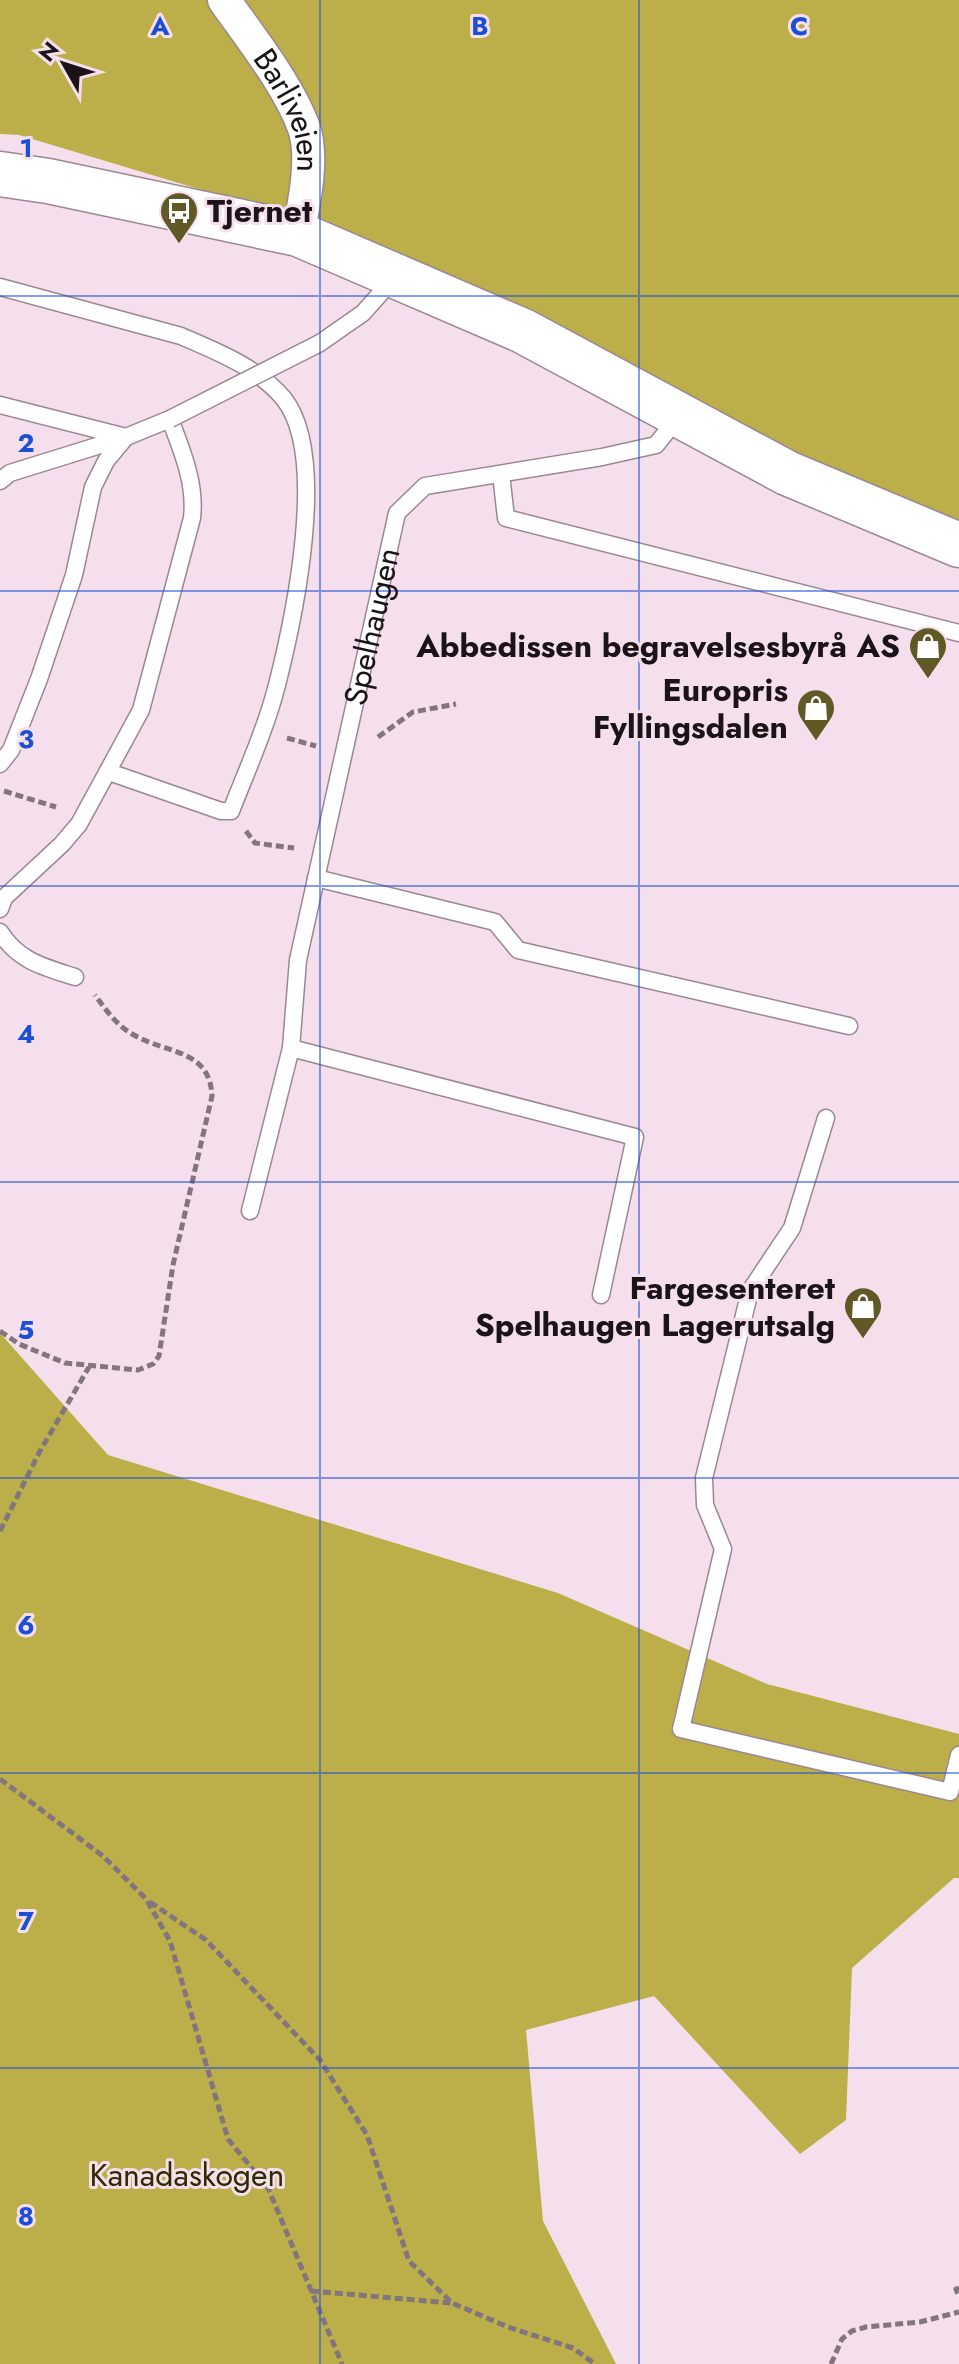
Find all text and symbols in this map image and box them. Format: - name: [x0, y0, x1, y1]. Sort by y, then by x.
- text: A: [149, 7, 170, 45]
- text: B: [471, 7, 489, 45]
- text: C: [790, 7, 808, 45]
- north arrow: [24, 24, 104, 104]
- text: N: [31, 35, 66, 68]
- street label: Barliveien: [242, 39, 331, 173]
- text: 1: [19, 129, 33, 167]
- place label: Tjernet: [207, 188, 313, 234]
- bus stop icon: Tjernet: [158, 190, 200, 245]
- text: 2: [17, 424, 35, 462]
- street label: Spelhaugen: [332, 543, 412, 710]
- place label: Abbedissen begravelsesbyrå AS: [415, 623, 900, 669]
- shop icon: Abbedissen begravelsesbyrå AS: [907, 625, 949, 680]
- place label: Europris Fyllingsdalen: [593, 667, 788, 750]
- shop icon: Europris Fyllingsdalen: [795, 687, 837, 742]
- text: 3: [18, 720, 34, 758]
- text: 4: [17, 1015, 35, 1053]
- place label: Fargesenteret Spelhaugen Lagerutsalg: [475, 1265, 836, 1348]
- shop icon: Fargesenteret Spelhaugen Lagerutsalg: [842, 1285, 884, 1340]
- text: 5: [18, 1311, 34, 1349]
- text: 6: [17, 1606, 35, 1644]
- text: 7: [18, 1902, 34, 1940]
- park label: Kanadaskogen: [90, 2152, 284, 2198]
- text: 8: [18, 2197, 34, 2235]

